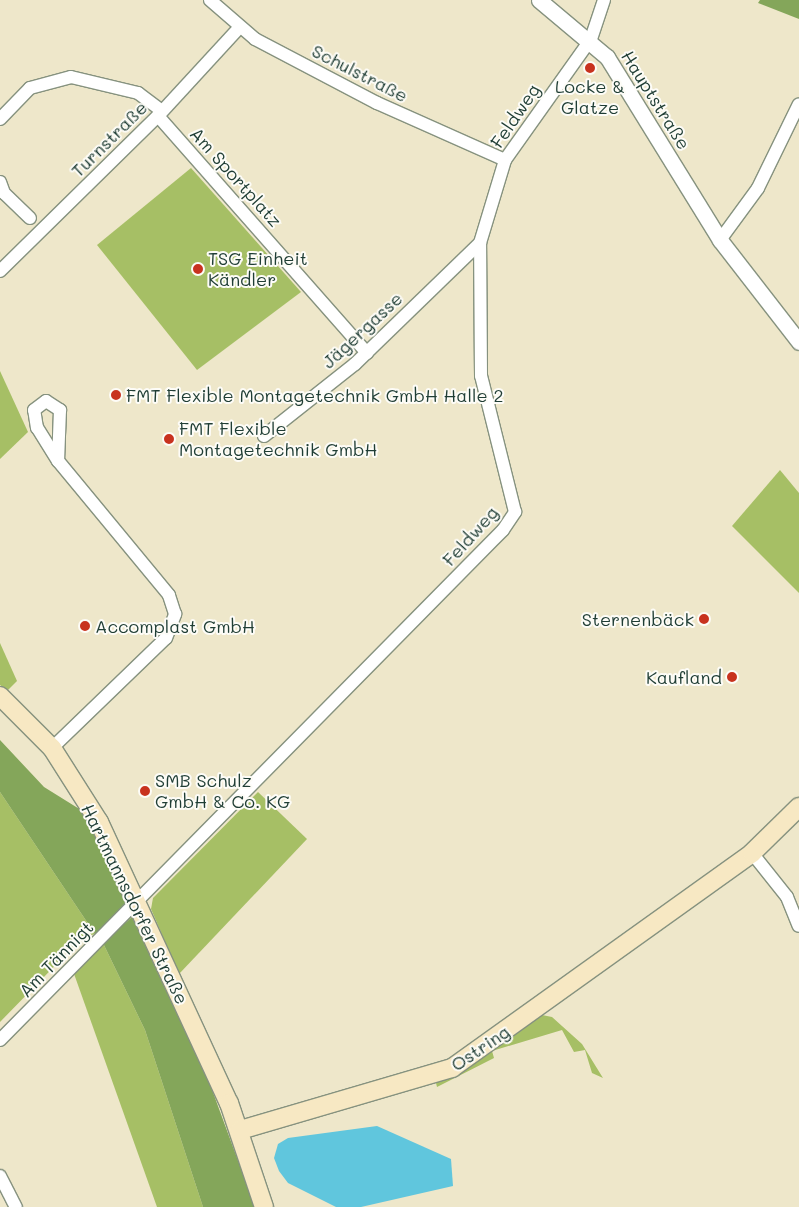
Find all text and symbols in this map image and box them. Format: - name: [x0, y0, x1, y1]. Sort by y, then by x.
- street label: Schulstraße: [308, 40, 412, 106]
- street label: Hauptstraße: [617, 47, 695, 153]
- marker: Locke & Glatze: [584, 62, 596, 74]
- place label: Locke & Glatze: [555, 76, 625, 118]
- street label: Feldweg: [486, 80, 544, 152]
- street label: Turnstraße: [67, 97, 151, 181]
- street label: Am Sportplatz: [186, 123, 286, 231]
- place label: TSG Einheit Kändler: [208, 248, 308, 290]
- marker: TSG Einheit Kändler: [192, 263, 204, 275]
- street label: Jägergasse: [317, 287, 407, 373]
- place label: FMT Flexible Montagetechnik GmbH Halle 2: [126, 384, 504, 406]
- marker: FMT Flexible Montagetechnik GmbH Halle 2: [110, 389, 122, 401]
- place label: FMT Flexible Montagetechnik GmbH: [179, 418, 377, 460]
- marker: FMT Flexible Montagetechnik GmbH: [163, 433, 175, 445]
- street label: Feldweg: [438, 502, 502, 570]
- place label: Sternenbäck: [582, 608, 694, 630]
- marker: Sternenbäck: [698, 613, 710, 625]
- place label: Accomplast GmbH: [95, 615, 255, 637]
- marker: Accomplast GmbH: [79, 620, 91, 632]
- place label: Kaufland: [646, 666, 722, 688]
- marker: Kaufland: [726, 671, 738, 683]
- place label: SMB Schulz GmbH & Co. KG: [155, 770, 290, 812]
- marker: SMB Schulz GmbH & Co. KG: [139, 785, 151, 797]
- street label: Hartmannsdorfer Straße: [77, 800, 193, 1008]
- street label: Am Tännigt: [14, 916, 98, 1002]
- street label: Ostring: [447, 1021, 513, 1075]

